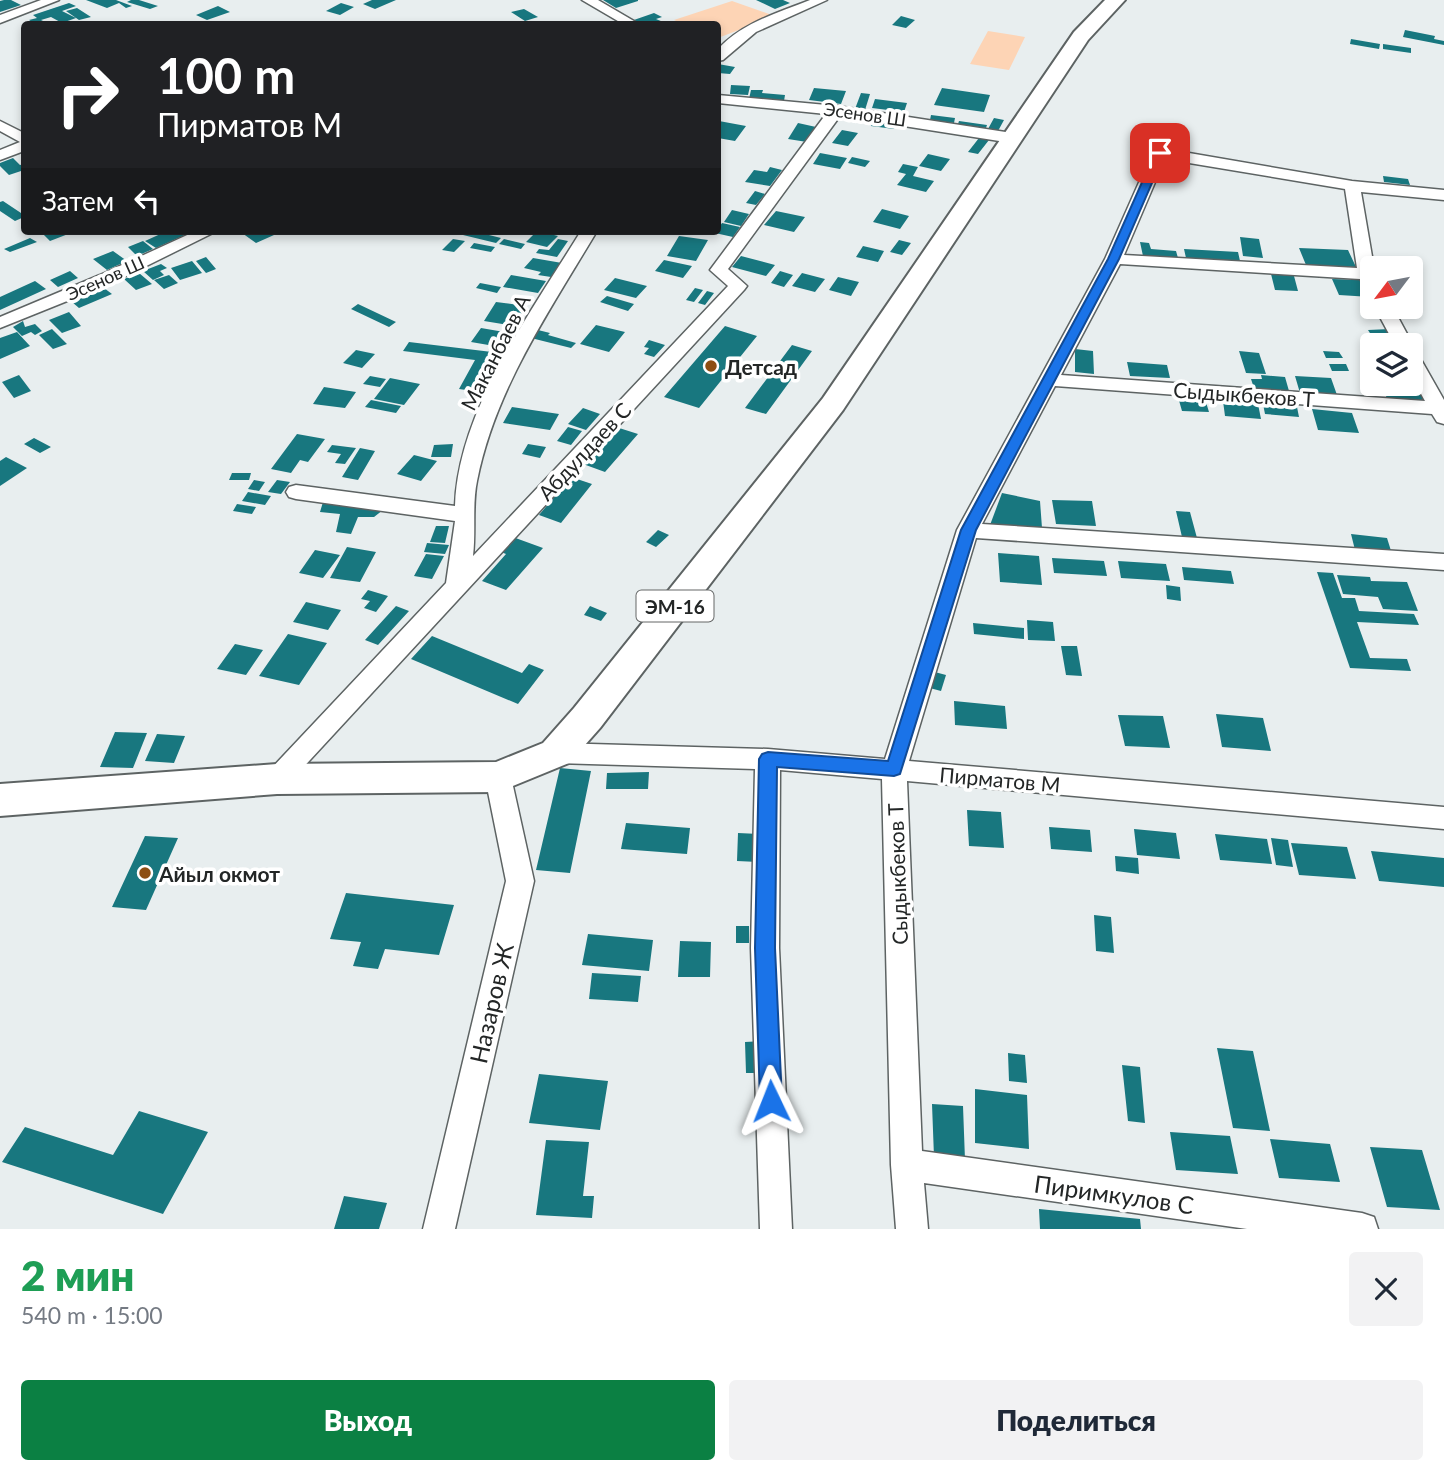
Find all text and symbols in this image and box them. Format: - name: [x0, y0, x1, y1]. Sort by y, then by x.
- text: 100 m: [157, 46, 295, 104]
- icon: right: [42, 49, 133, 140]
- street label: Эсенов Ш: [822, 97, 908, 131]
- text: Пирматов М: [157, 105, 342, 144]
- pin: [1130, 123, 1190, 183]
- icon: arrive: [1141, 134, 1179, 172]
- icon: left: [128, 182, 166, 220]
- text: Затем: [42, 185, 114, 217]
- street label: Эсенов Ш: [62, 251, 148, 305]
- north arrow: [1360, 256, 1423, 318]
- map controls: [1360, 256, 1423, 396]
- street label: Маканбаев А: [455, 289, 535, 414]
- button: layers: [1360, 333, 1423, 396]
- place label: Детсад: [725, 354, 797, 379]
- marker: Детсад: [703, 358, 719, 374]
- street label: Сыдыкбеков Т: [1172, 377, 1316, 411]
- street label: Абдулдаев С: [532, 397, 636, 505]
- road number: ЭМ-16: [636, 590, 714, 622]
- street label: Пирматов М: [938, 761, 1062, 797]
- street label: Сыдыкбеков Т: [882, 802, 912, 945]
- place label: Айыл окмот: [158, 861, 280, 886]
- marker: Айыл окмот: [137, 865, 153, 881]
- street label: Назаров Ж: [463, 940, 519, 1066]
- position arrow: [734, 1064, 808, 1138]
- street label: Пиримкулов С: [1032, 1168, 1196, 1220]
- text: 2 мин: [21, 1250, 135, 1300]
- button: close: [1349, 1252, 1423, 1326]
- text: 540 m · 15:00: [21, 1301, 163, 1329]
- button: Выход: [21, 1380, 715, 1460]
- button: Поделиться: [729, 1380, 1423, 1460]

